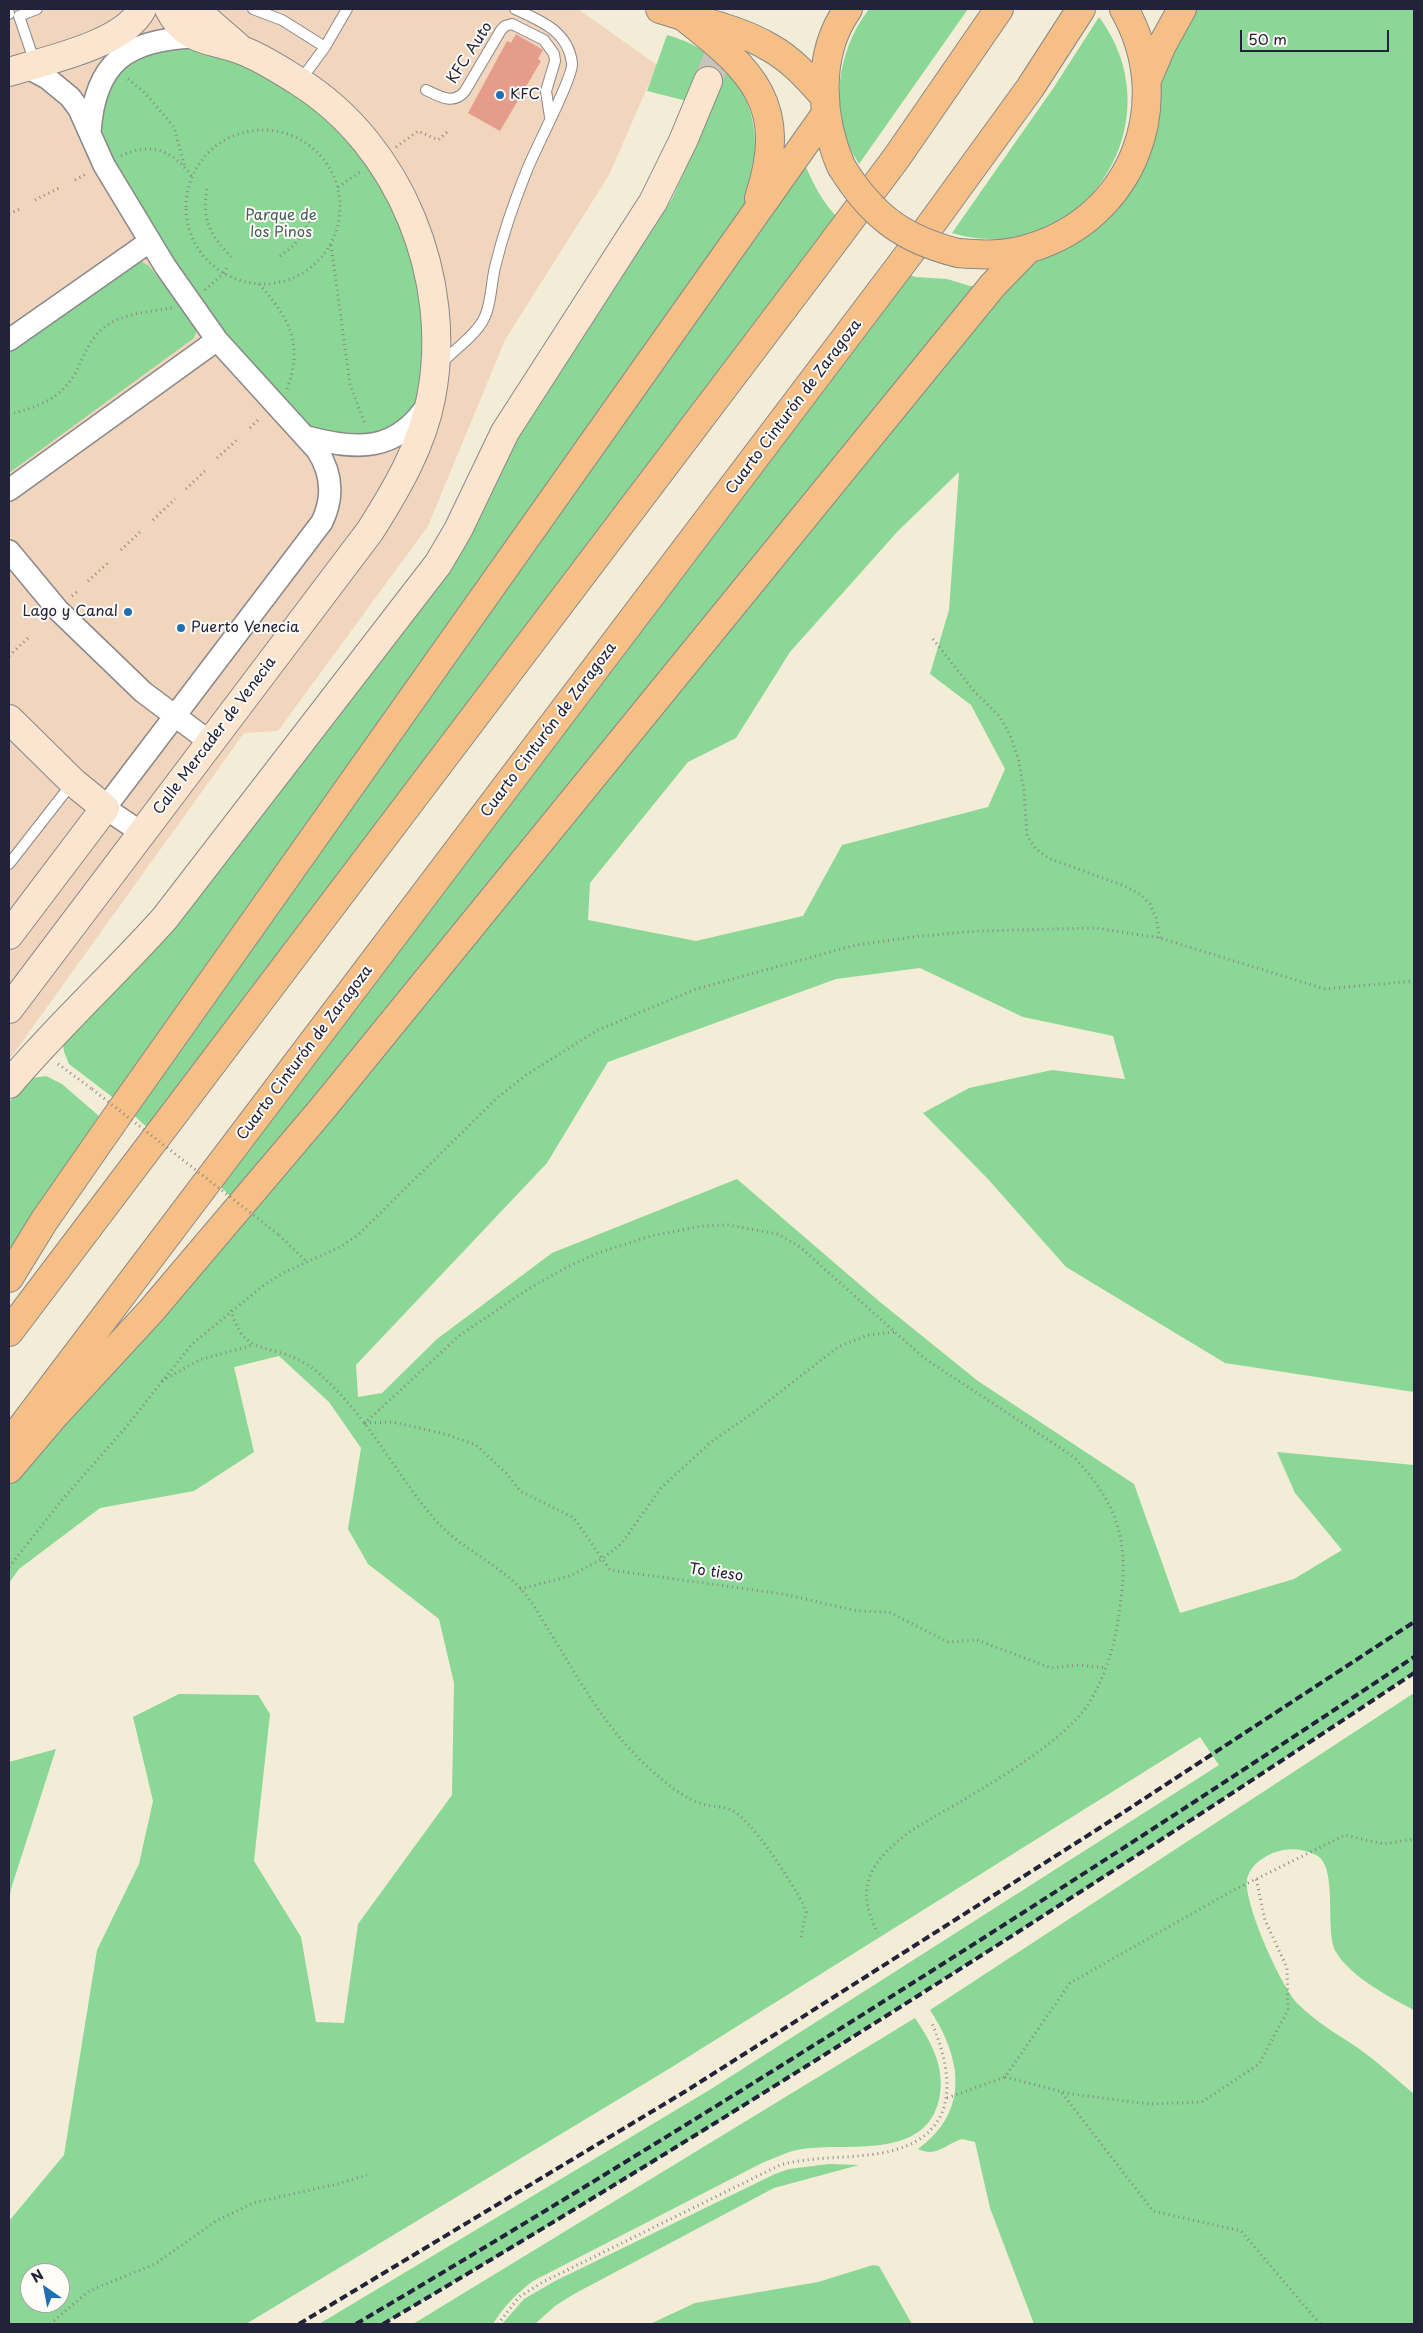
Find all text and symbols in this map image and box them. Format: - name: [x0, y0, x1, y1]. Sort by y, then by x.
- street label: KFC Auto: [443, 19, 497, 87]
- scale bar: [1243, 20, 1392, 52]
- text: 50 m: [1248, 27, 1287, 50]
- place label: KFC: [510, 86, 540, 104]
- marker: KFC: [494, 89, 506, 101]
- park label: Parque de los Pinos: [245, 207, 317, 242]
- street label: Cuarto Cinturón de Zaragoza: [722, 316, 866, 498]
- place label: Lago y Canal: [23, 603, 118, 621]
- marker: Lago y Canal: [122, 606, 134, 618]
- place label: Puerto Venecia: [191, 619, 299, 637]
- marker: Puerto Venecia: [175, 622, 187, 634]
- street label: Cuarto Cinturón de Zaragoza: [477, 639, 621, 821]
- street label: Calle Mercader de Venecia: [150, 654, 280, 818]
- street label: Cuarto Cinturón de Zaragoza: [233, 962, 377, 1144]
- street label: To tieso: [688, 1560, 744, 1586]
- north arrow: [20, 2263, 70, 2313]
- text: N: [27, 2264, 47, 2288]

